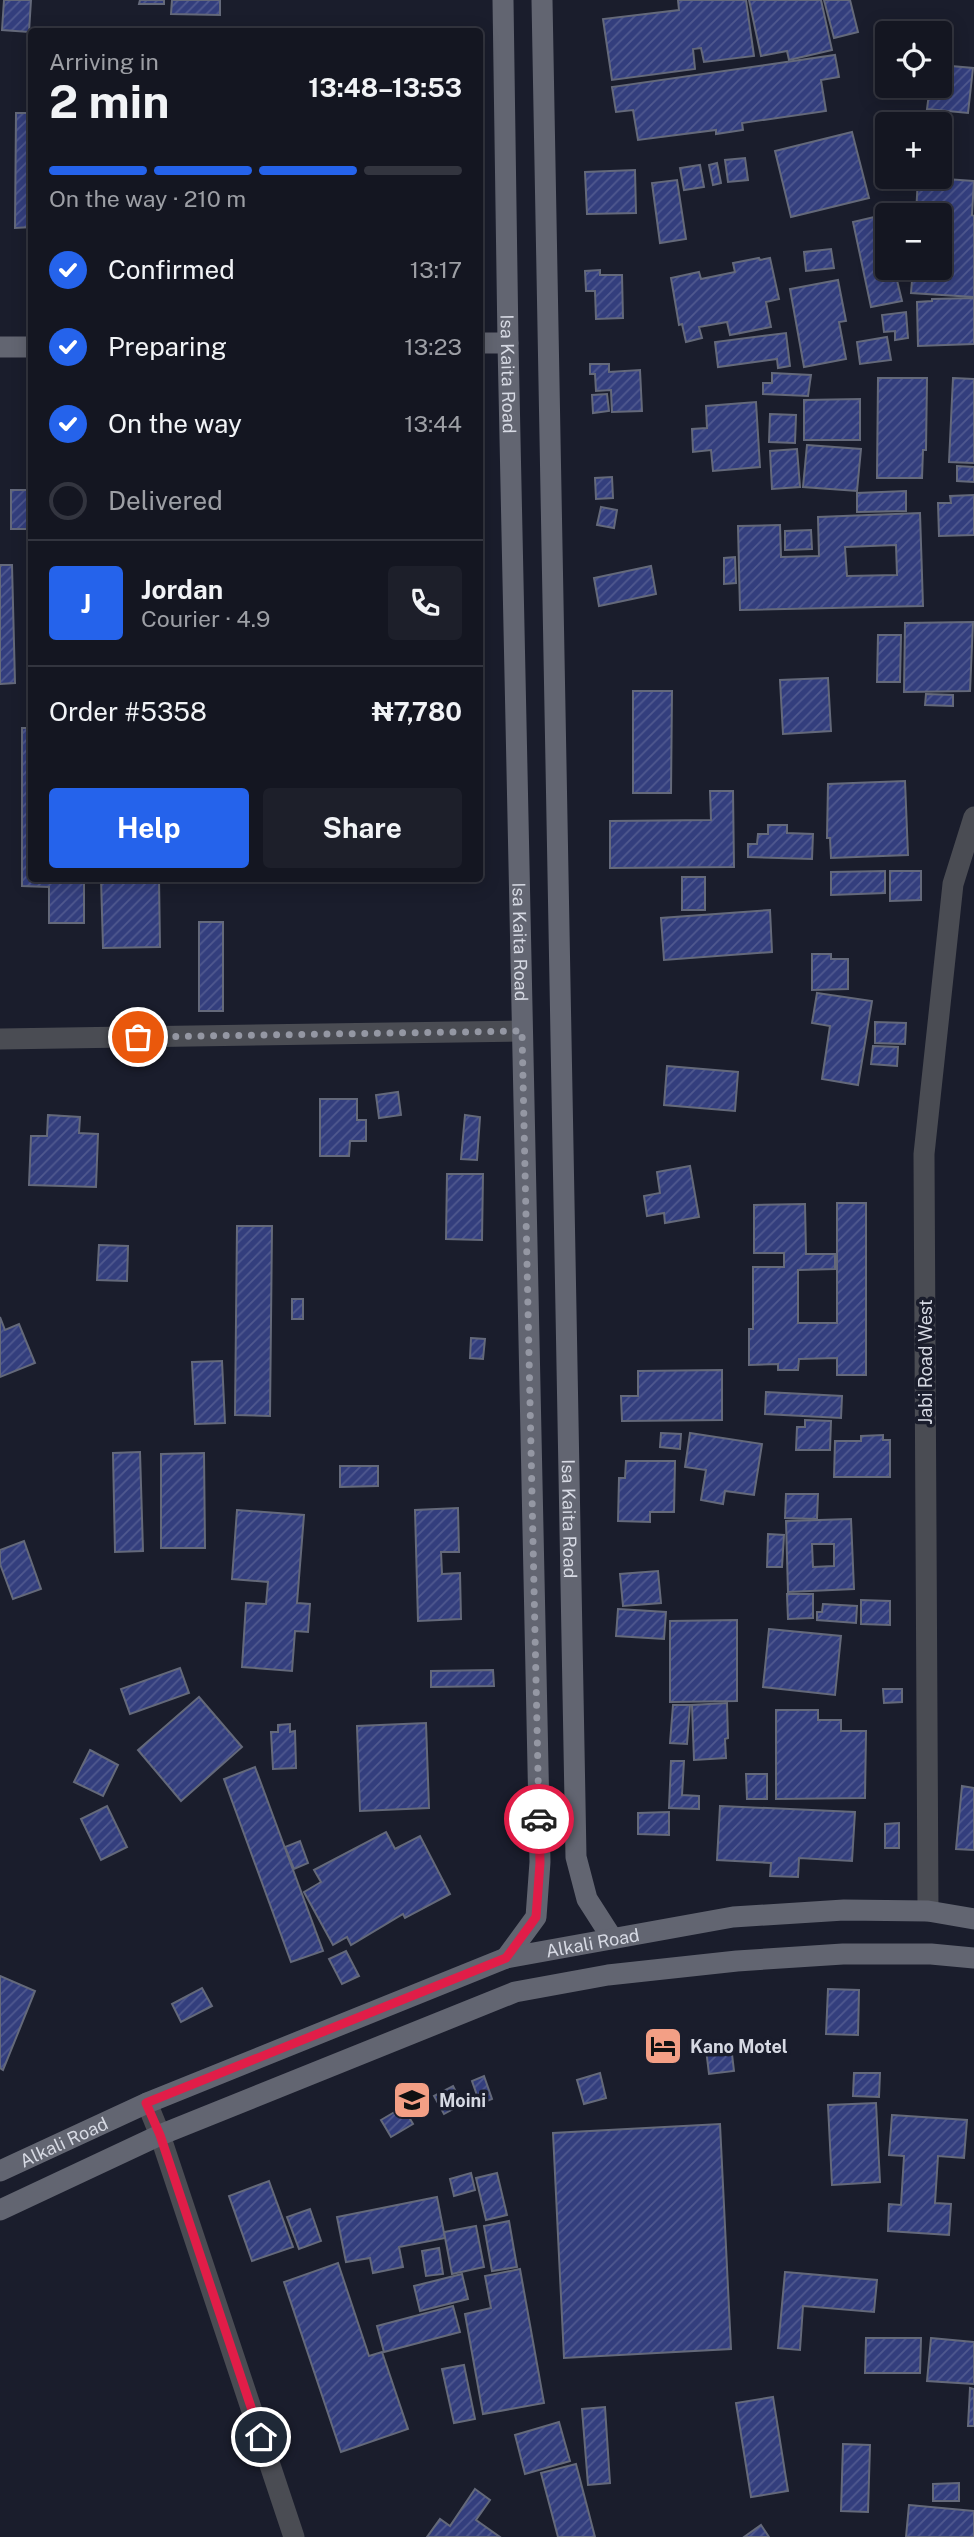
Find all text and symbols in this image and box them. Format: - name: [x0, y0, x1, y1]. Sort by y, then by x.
- map controls: [875, 21, 952, 280]
- button: locate: [875, 21, 952, 98]
- text: Arriving in: [49, 48, 159, 75]
- text: 13:48–13:53: [308, 72, 462, 103]
- text: 2 min: [49, 74, 169, 128]
- button: +: [875, 112, 952, 189]
- text: On the way · 210 m: [49, 185, 246, 212]
- button: −: [875, 203, 952, 280]
- icon: check: [49, 251, 87, 289]
- text: Confirmed: [108, 254, 235, 285]
- text: 13:17: [410, 256, 462, 283]
- street label: Isa Kaita Road: [497, 314, 520, 434]
- icon: check: [49, 328, 87, 366]
- text: Preparing: [108, 331, 227, 362]
- text: 13:23: [404, 333, 462, 360]
- icon: check: [49, 405, 87, 443]
- text: On the way: [108, 408, 242, 439]
- text: 13:44: [404, 410, 462, 437]
- text: Delivered: [108, 485, 223, 516]
- button: phone: [388, 566, 462, 640]
- text: Jordan: [141, 574, 223, 605]
- text: J: [81, 588, 91, 619]
- text: Courier · 4.9: [141, 605, 270, 632]
- text: Order #5358: [49, 696, 207, 727]
- text: ₦7,780: [372, 696, 462, 727]
- button: Help: [49, 788, 249, 868]
- button: Share: [263, 788, 462, 868]
- street label: Isa Kaita Road: [509, 882, 532, 1002]
- pin: [108, 1007, 168, 1067]
- icon: bag: [119, 1018, 157, 1056]
- street label: Jabi Road West: [915, 1299, 936, 1425]
- street label: Isa Kaita Road: [558, 1459, 581, 1578]
- courier: [504, 1784, 574, 1854]
- icon: car: [520, 1800, 558, 1838]
- street label: Alkali Road: [544, 1924, 641, 1961]
- hotel icon: Kano Motel: [642, 2025, 684, 2067]
- place label: Kano Motel: [690, 2036, 788, 2057]
- school or university icon: Moini: [391, 2079, 433, 2121]
- place label: Moini: [439, 2090, 486, 2111]
- street label: Alkali Road: [16, 2112, 111, 2171]
- pin: [231, 2407, 291, 2467]
- icon: home: [242, 2418, 280, 2456]

